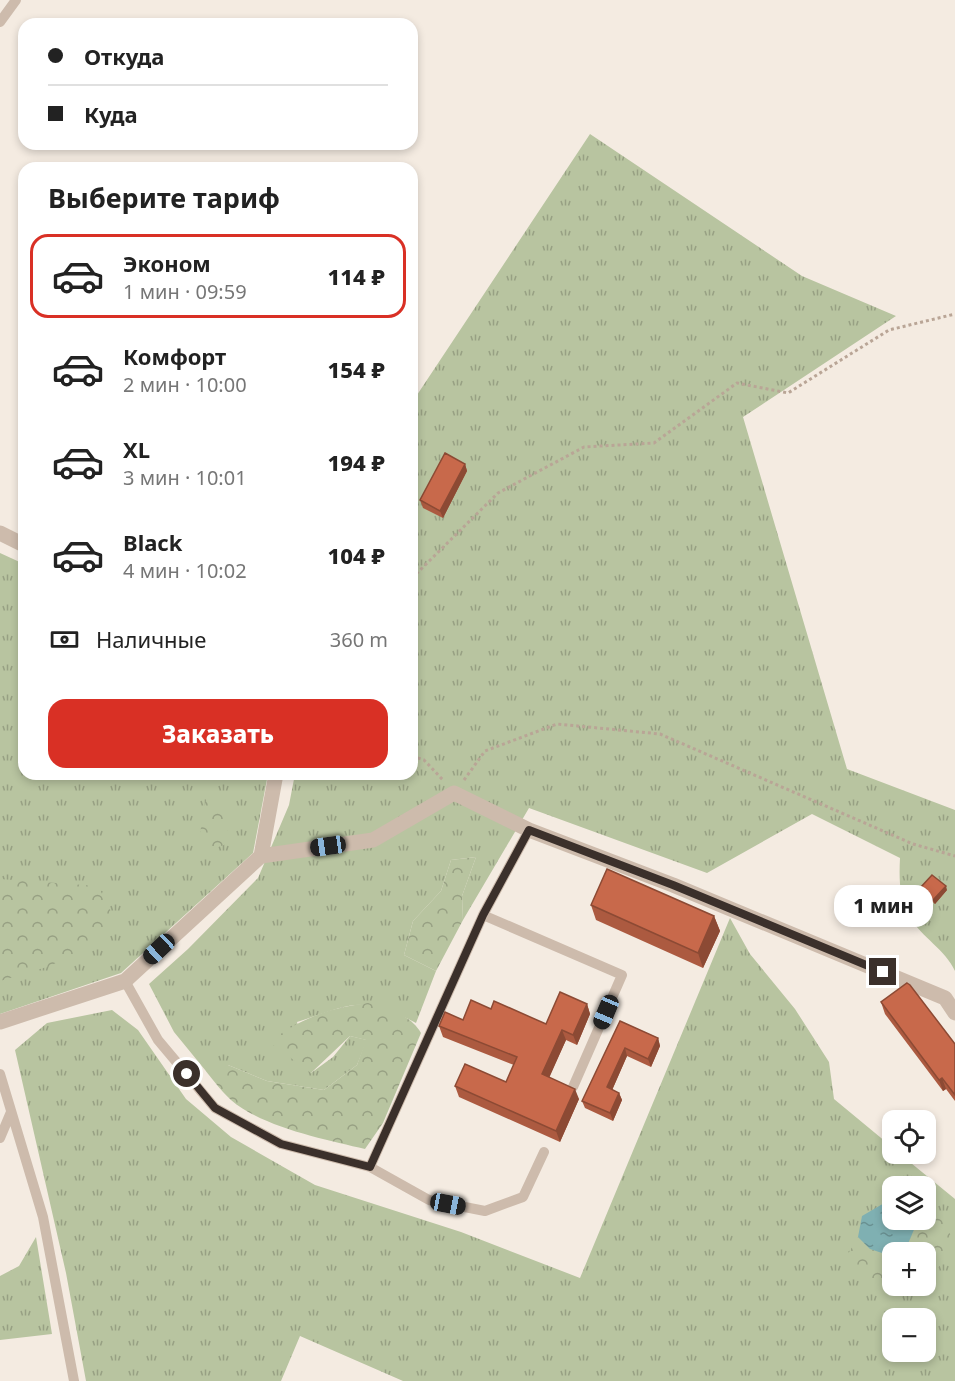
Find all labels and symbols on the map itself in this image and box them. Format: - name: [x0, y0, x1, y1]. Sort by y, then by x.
- car: [309, 835, 347, 857]
- callout: 1 мин: [834, 885, 932, 927]
- car: [140, 930, 178, 968]
- route end: [869, 958, 896, 985]
- car: [591, 992, 621, 1032]
- route start: [173, 1060, 200, 1087]
- car: [429, 1192, 467, 1216]

